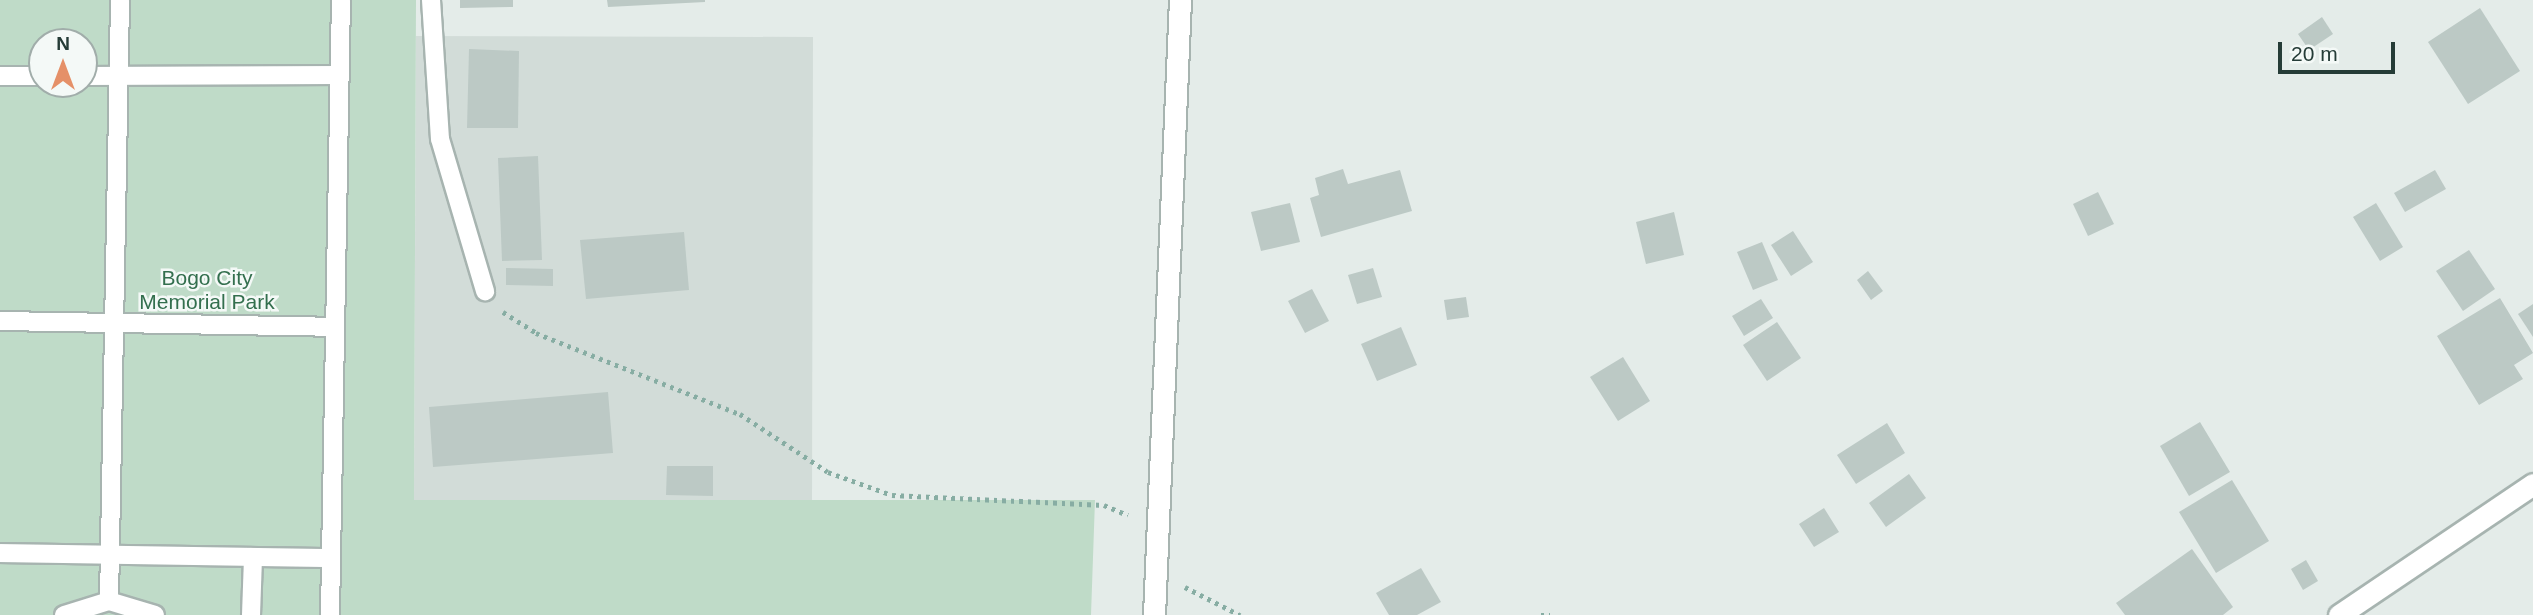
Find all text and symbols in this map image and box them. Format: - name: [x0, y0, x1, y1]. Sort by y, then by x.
- north arrow: [28, 28, 98, 98]
- scale bar: [2281, 28, 2398, 72]
- text: N: [56, 33, 70, 54]
- text: 20 m: [2291, 42, 2338, 65]
- park label: Bogo City Memorial Park: [139, 265, 275, 315]

